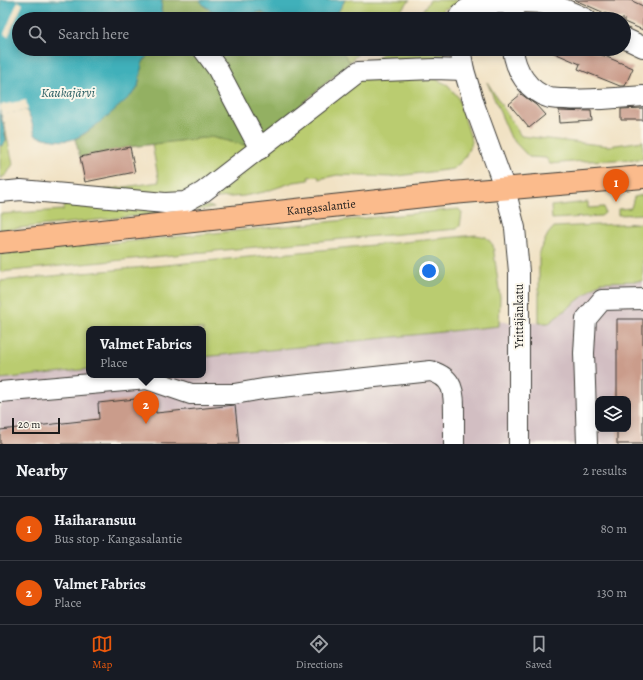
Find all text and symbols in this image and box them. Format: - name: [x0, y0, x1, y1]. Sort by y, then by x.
- search box: [12, 12, 631, 56]
- icon: search: [26, 23, 48, 45]
- text: Search here: [58, 24, 129, 44]
- water label: Kaukajärvi: [41, 84, 96, 101]
- pin: 1: [603, 169, 629, 202]
- street label: Kangasalantie: [286, 195, 356, 219]
- your location: [419, 261, 439, 281]
- street label: Yrittäjänkatu: [511, 283, 527, 349]
- popup: [86, 326, 206, 378]
- text: Valmet Fabrics: [100, 334, 192, 354]
- text: Place: [100, 354, 128, 371]
- pin: 2: [133, 391, 159, 424]
- map controls: [595, 396, 631, 432]
- button: layers: [595, 396, 631, 432]
- scale bar: [12, 416, 60, 435]
- text: 20 m: [18, 417, 40, 432]
- text: Nearby: [16, 459, 67, 482]
- text: 2 results: [583, 462, 627, 479]
- text: Haiharansuu: [54, 510, 136, 530]
- text: 1: [27, 520, 31, 537]
- text: 80 m: [600, 520, 627, 537]
- text: Bus stop · Kangasalantie: [54, 530, 182, 547]
- text: Valmet Fabrics: [54, 574, 146, 594]
- text: 2: [26, 584, 32, 601]
- text: 130 m: [597, 584, 627, 601]
- text: Place: [54, 594, 82, 611]
- tab: Map: [91, 633, 113, 672]
- tab: Directions: [296, 633, 343, 672]
- tab: Saved: [526, 633, 552, 672]

